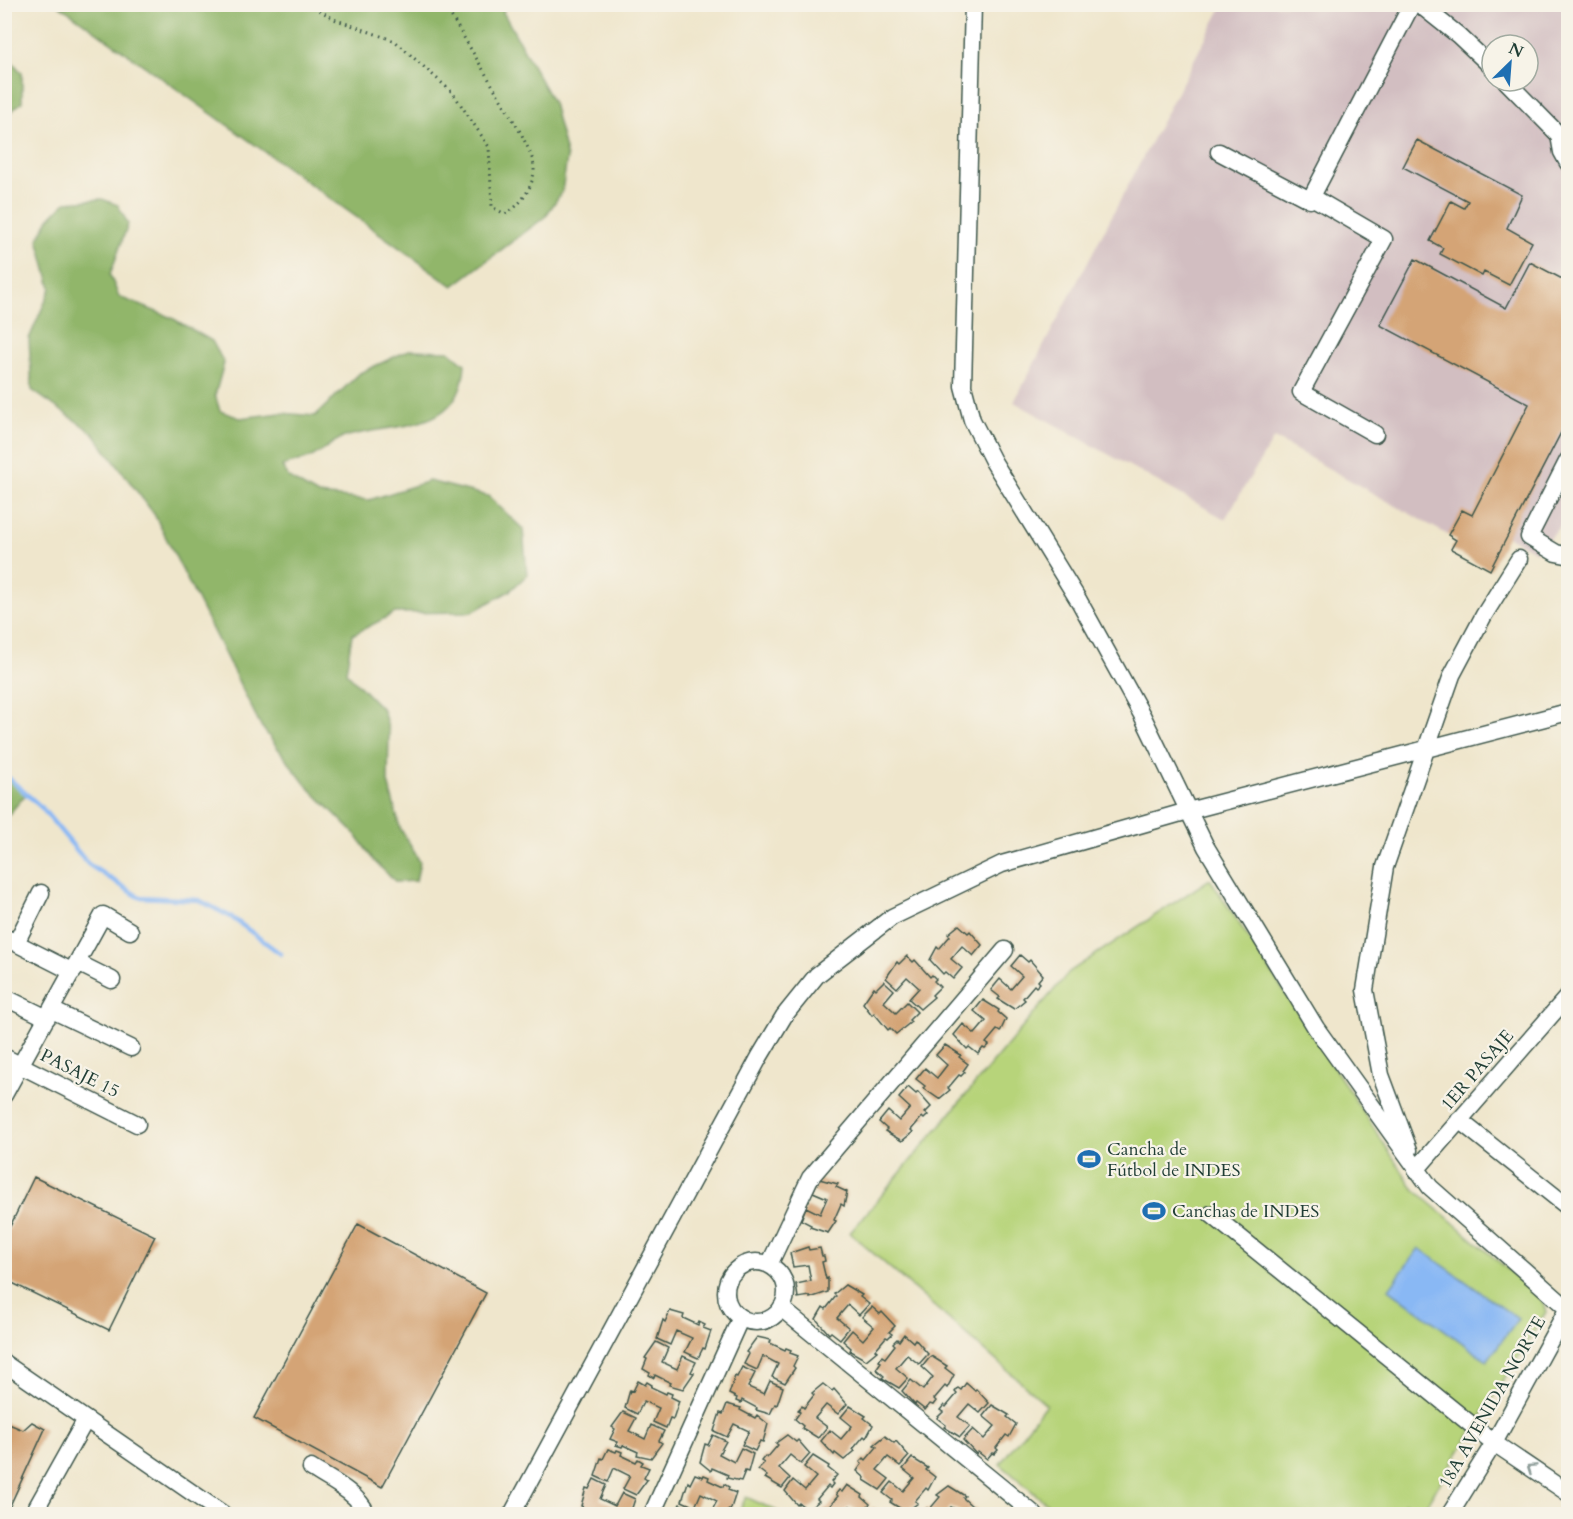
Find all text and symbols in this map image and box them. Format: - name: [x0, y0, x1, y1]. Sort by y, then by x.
- north arrow: [1480, 33, 1540, 93]
- text: N: [1505, 37, 1527, 63]
- street label: 1ER PASAJE: [1435, 1024, 1520, 1116]
- street label: PASAJE 15: [36, 1043, 124, 1104]
- place label: Cancha de Fútbol de INDES: [1107, 1137, 1240, 1183]
- sports icon: Cancha de Fútbol de INDES: [1076, 1146, 1102, 1172]
- sports icon: Canchas de INDES: [1141, 1198, 1167, 1224]
- place label: Canchas de INDES: [1172, 1199, 1319, 1224]
- street label: 18A AVENIDA NORTE: [1433, 1312, 1552, 1493]
- one-way arrow: [1527, 1464, 1538, 1475]

